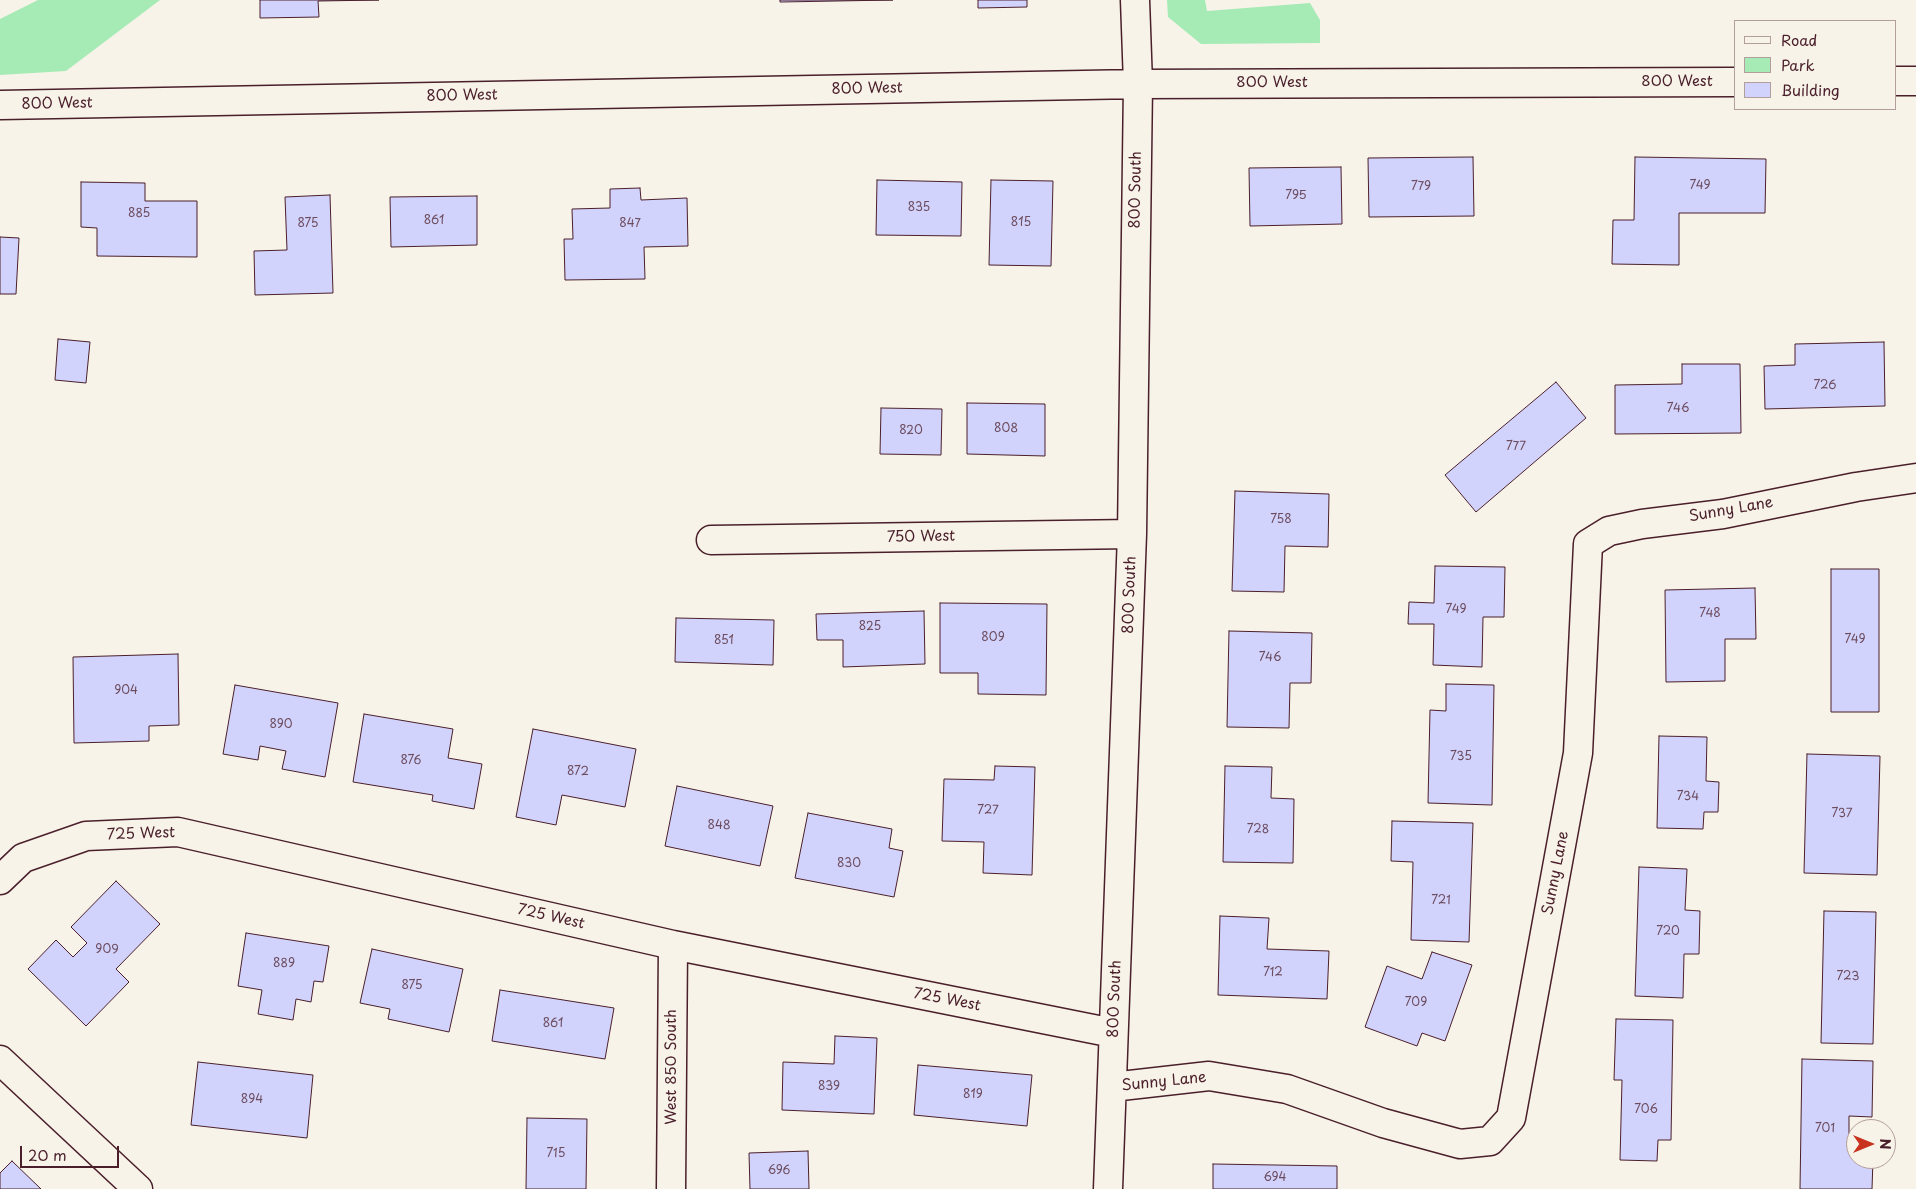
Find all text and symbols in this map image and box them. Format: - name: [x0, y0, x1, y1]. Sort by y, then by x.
- legend: [1734, 20, 1896, 110]
- text: Road: [1781, 28, 1817, 51]
- text: Park: [1781, 53, 1815, 76]
- street label: 800 West: [1641, 73, 1713, 91]
- street label: 800 West: [1236, 74, 1308, 92]
- text: Building: [1781, 78, 1840, 101]
- street label: 800 West: [831, 79, 903, 99]
- street label: 800 West: [426, 86, 498, 106]
- street label: 800 West: [21, 94, 93, 114]
- street label: 800 South: [1126, 151, 1146, 229]
- house number: 749: [1689, 179, 1711, 193]
- house number: 779: [1411, 180, 1431, 194]
- house number: 795: [1285, 189, 1307, 203]
- house number: 835: [908, 201, 930, 215]
- house number: 885: [128, 207, 150, 221]
- house number: 861: [424, 214, 444, 228]
- house number: 815: [1011, 216, 1031, 230]
- house number: 875: [298, 217, 318, 231]
- house number: 847: [619, 217, 641, 231]
- house number: 726: [1813, 379, 1837, 393]
- house number: 746: [1667, 402, 1689, 416]
- house number: 808: [994, 422, 1018, 436]
- house number: 820: [899, 424, 923, 438]
- house number: 777: [1506, 440, 1526, 454]
- street label: Sunny Lane: [1687, 494, 1775, 526]
- house number: 758: [1270, 513, 1292, 527]
- street label: 750 West: [887, 527, 955, 547]
- street label: 800 South: [1120, 556, 1140, 634]
- house number: 749: [1445, 603, 1467, 617]
- house number: 748: [1699, 607, 1721, 621]
- house number: 825: [859, 620, 881, 634]
- house number: 809: [981, 631, 1005, 645]
- house number: 749: [1844, 633, 1866, 647]
- house number: 851: [714, 634, 734, 648]
- house number: 746: [1259, 651, 1281, 665]
- house number: 904: [114, 684, 138, 698]
- house number: 890: [269, 718, 293, 732]
- house number: 735: [1450, 750, 1472, 764]
- house number: 876: [401, 754, 421, 768]
- house number: 872: [567, 765, 589, 779]
- house number: 734: [1677, 790, 1699, 804]
- house number: 727: [977, 804, 999, 818]
- house number: 737: [1832, 807, 1852, 821]
- house number: 848: [707, 819, 731, 833]
- house number: 728: [1247, 823, 1269, 837]
- street label: 725 West: [107, 824, 175, 844]
- street label: Sunny Lane: [1539, 829, 1573, 917]
- house number: 830: [837, 857, 861, 871]
- house number: 721: [1431, 894, 1451, 908]
- street label: 725 West: [516, 901, 586, 933]
- house number: 720: [1656, 925, 1680, 939]
- house number: 909: [95, 943, 119, 957]
- house number: 889: [273, 957, 295, 971]
- street label: 800 South: [1105, 960, 1125, 1038]
- house number: 712: [1263, 966, 1283, 980]
- house number: 723: [1836, 970, 1860, 984]
- house number: 875: [402, 979, 422, 993]
- street label: 725 West: [912, 985, 982, 1015]
- house number: 709: [1405, 996, 1427, 1010]
- street label: West 850 South: [663, 1009, 681, 1125]
- house number: 861: [543, 1017, 563, 1031]
- street label: Sunny Lane: [1121, 1069, 1207, 1095]
- house number: 839: [818, 1080, 840, 1094]
- house number: 819: [963, 1088, 983, 1102]
- house number: 894: [241, 1093, 263, 1107]
- house number: 706: [1634, 1103, 1658, 1117]
- north arrow: [1846, 1119, 1896, 1169]
- house number: 701: [1815, 1122, 1835, 1136]
- scale bar: [22, 1136, 121, 1168]
- text: N: [1875, 1138, 1896, 1150]
- text: 20 m: [28, 1143, 67, 1166]
- house number: 715: [547, 1147, 565, 1161]
- house number: 696: [768, 1164, 790, 1178]
- house number: 694: [1264, 1171, 1286, 1185]

